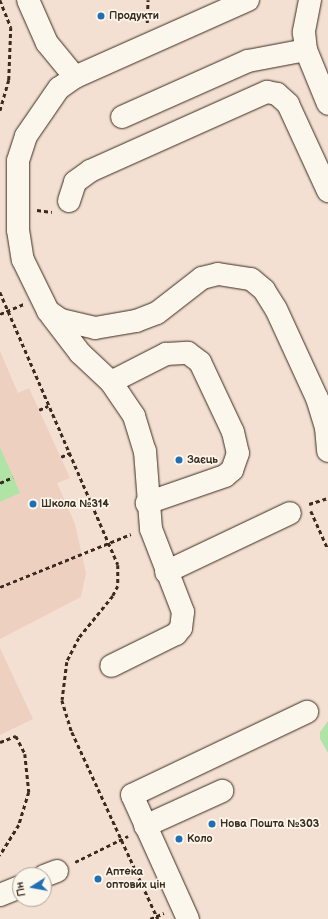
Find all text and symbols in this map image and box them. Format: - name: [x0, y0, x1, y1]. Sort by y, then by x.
- place label: Продукти: [109, 9, 159, 23]
- marker: Продукти: [96, 11, 106, 21]
- place label: Заєць: [187, 453, 218, 467]
- marker: Заєць: [174, 455, 184, 465]
- place label: Школа №314: [41, 497, 109, 511]
- marker: Школа №314: [28, 499, 38, 509]
- place label: Нова Пошта №303: [220, 817, 319, 831]
- marker: Нова Пошта №303: [207, 819, 217, 829]
- place label: Коло: [187, 832, 213, 846]
- marker: Коло: [174, 834, 184, 844]
- place label: Аптека оптових цін: [106, 866, 166, 892]
- north arrow: [12, 867, 52, 907]
- marker: Аптека оптових цін: [93, 874, 103, 884]
- text: Пн: [13, 881, 28, 898]

